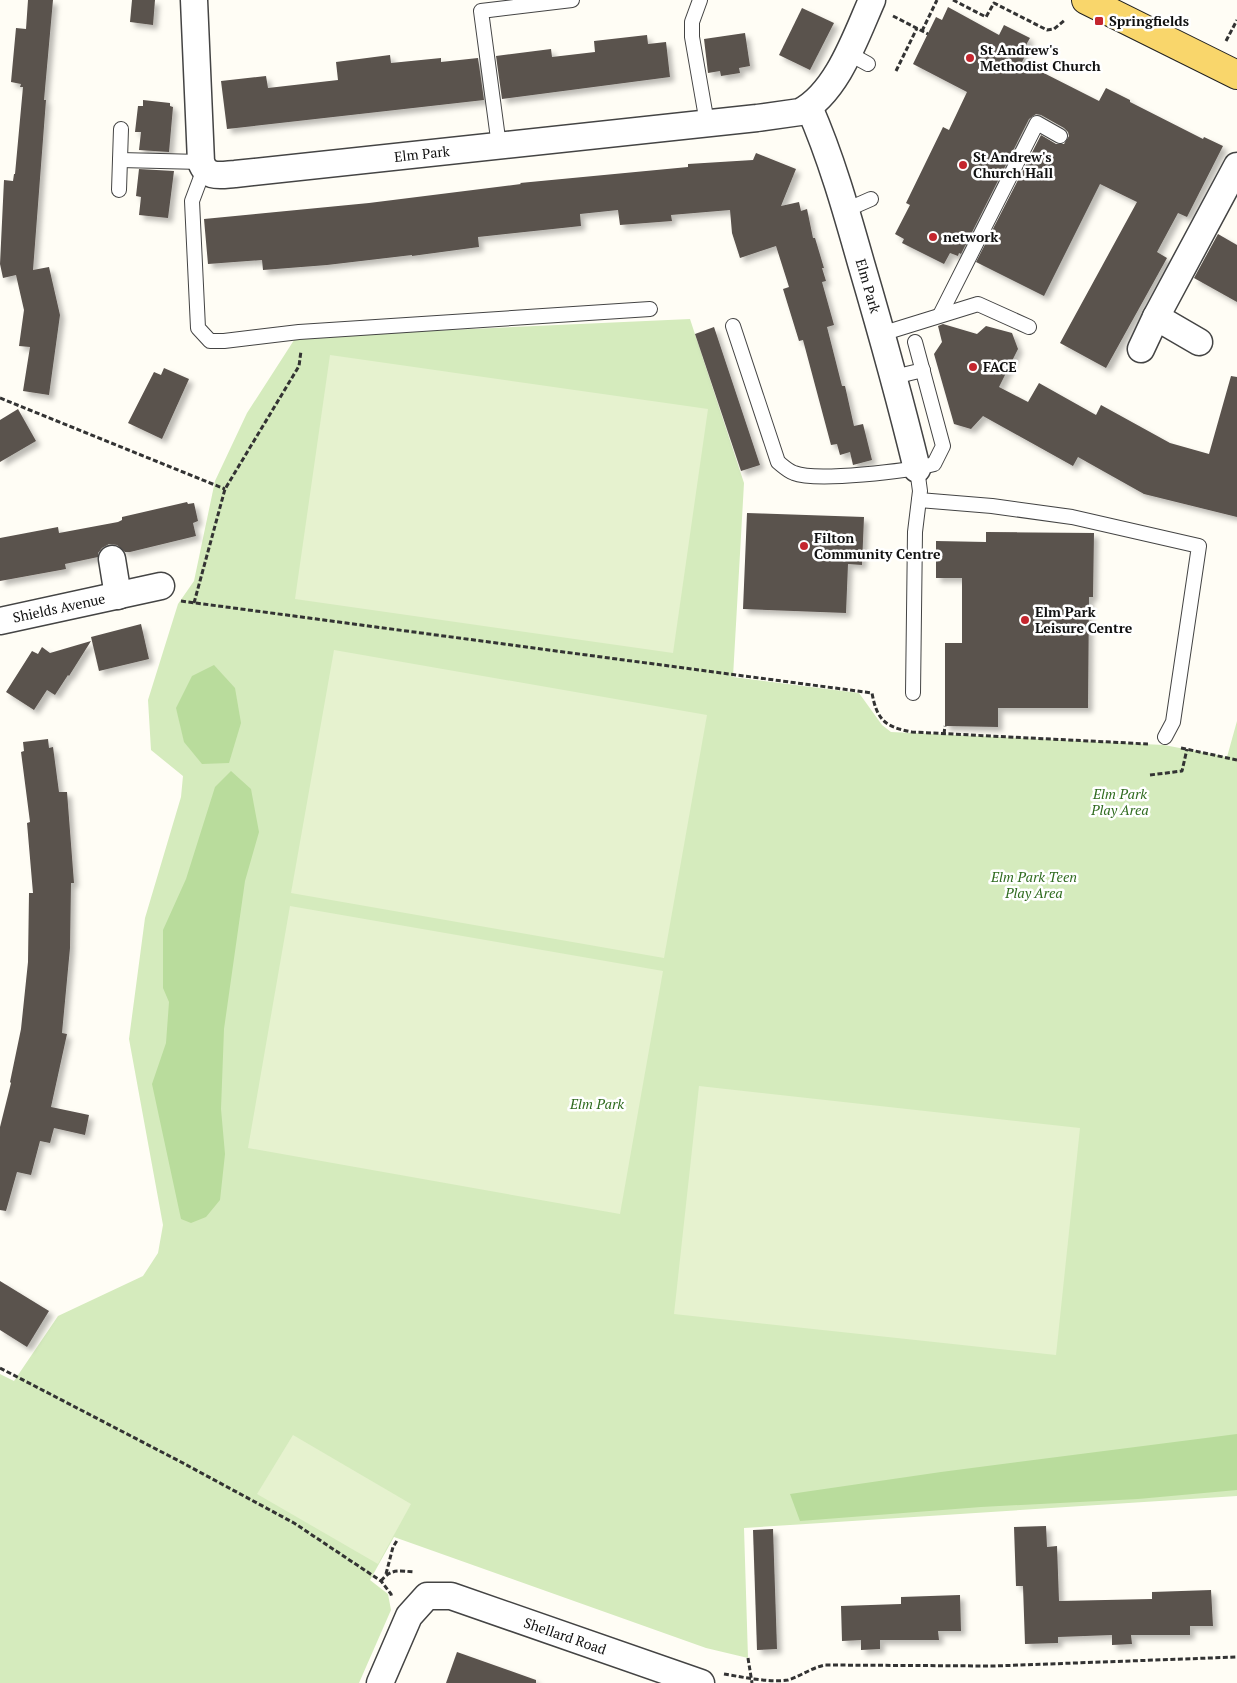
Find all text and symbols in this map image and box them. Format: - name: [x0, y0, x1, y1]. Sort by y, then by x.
- place label: Springfields: [1109, 11, 1189, 30]
- marker: Springfields: [1093, 15, 1105, 27]
- place label: St Andrew's Methodist Church: [980, 40, 1101, 75]
- marker: St Andrew's Methodist Church: [964, 52, 976, 64]
- street label: Elm Park: [393, 141, 451, 166]
- place label: St Andrew's Church Hall: [973, 147, 1054, 182]
- marker: St Andrew's Church Hall: [957, 159, 969, 171]
- place label: network: [943, 227, 999, 246]
- marker: network: [927, 231, 939, 243]
- street label: Elm Park: [852, 256, 886, 316]
- place label: FACE: [983, 357, 1017, 376]
- marker: FACE: [967, 361, 979, 373]
- place label: Filton Community Centre: [814, 528, 941, 563]
- marker: Filton Community Centre: [798, 540, 810, 552]
- street label: Shields Avenue: [11, 588, 107, 627]
- place label: Elm Park Leisure Centre: [1035, 602, 1133, 637]
- marker: Elm Park Leisure Centre: [1019, 614, 1031, 626]
- park label: Elm Park Play Area: [1090, 784, 1149, 819]
- park label: Elm Park Teen Play Area: [990, 867, 1077, 902]
- park label: Elm Park: [569, 1094, 624, 1113]
- street label: Shellard Road: [521, 1613, 609, 1659]

